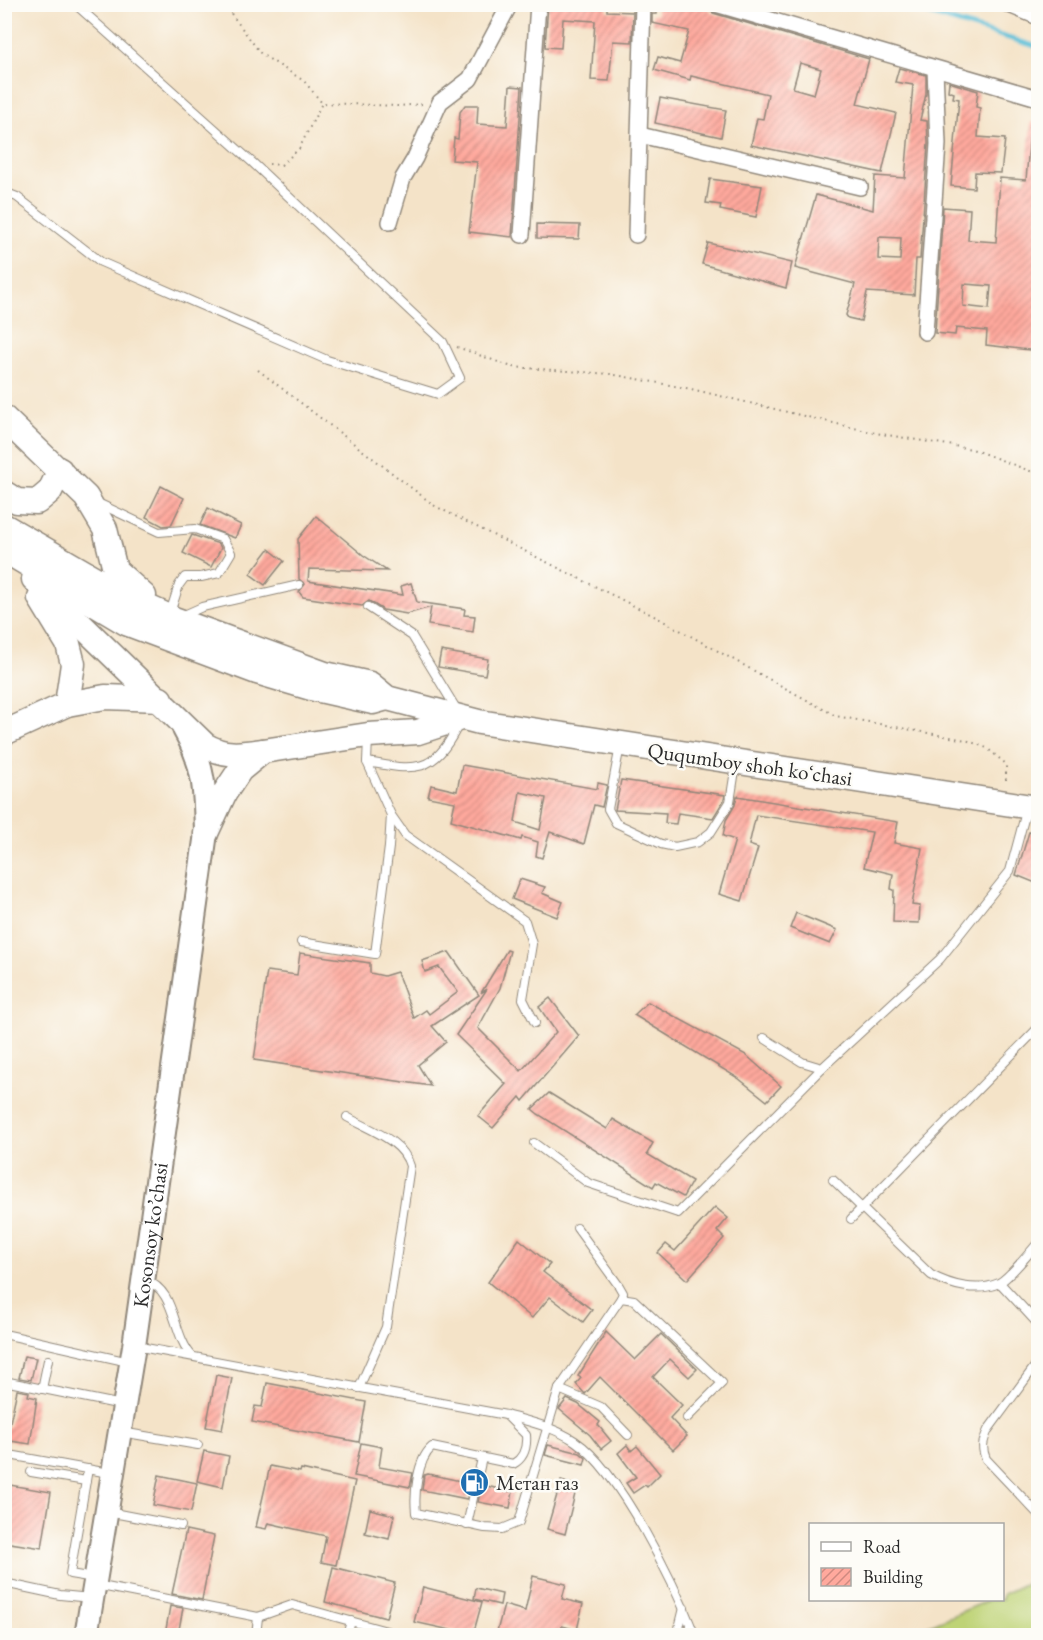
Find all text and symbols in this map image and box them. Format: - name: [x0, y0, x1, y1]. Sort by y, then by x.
- street label: Ququmboy shoh koʻchasi: [646, 736, 854, 793]
- street label: Kosonsoy ko’chasi: [126, 1161, 173, 1309]
- fuel station icon: Метан газ: [459, 1466, 491, 1498]
- place label: Метан газ: [496, 1469, 578, 1496]
- legend: [809, 1523, 1004, 1601]
- text: Road: [863, 1535, 902, 1558]
- text: Building: [863, 1565, 923, 1588]

